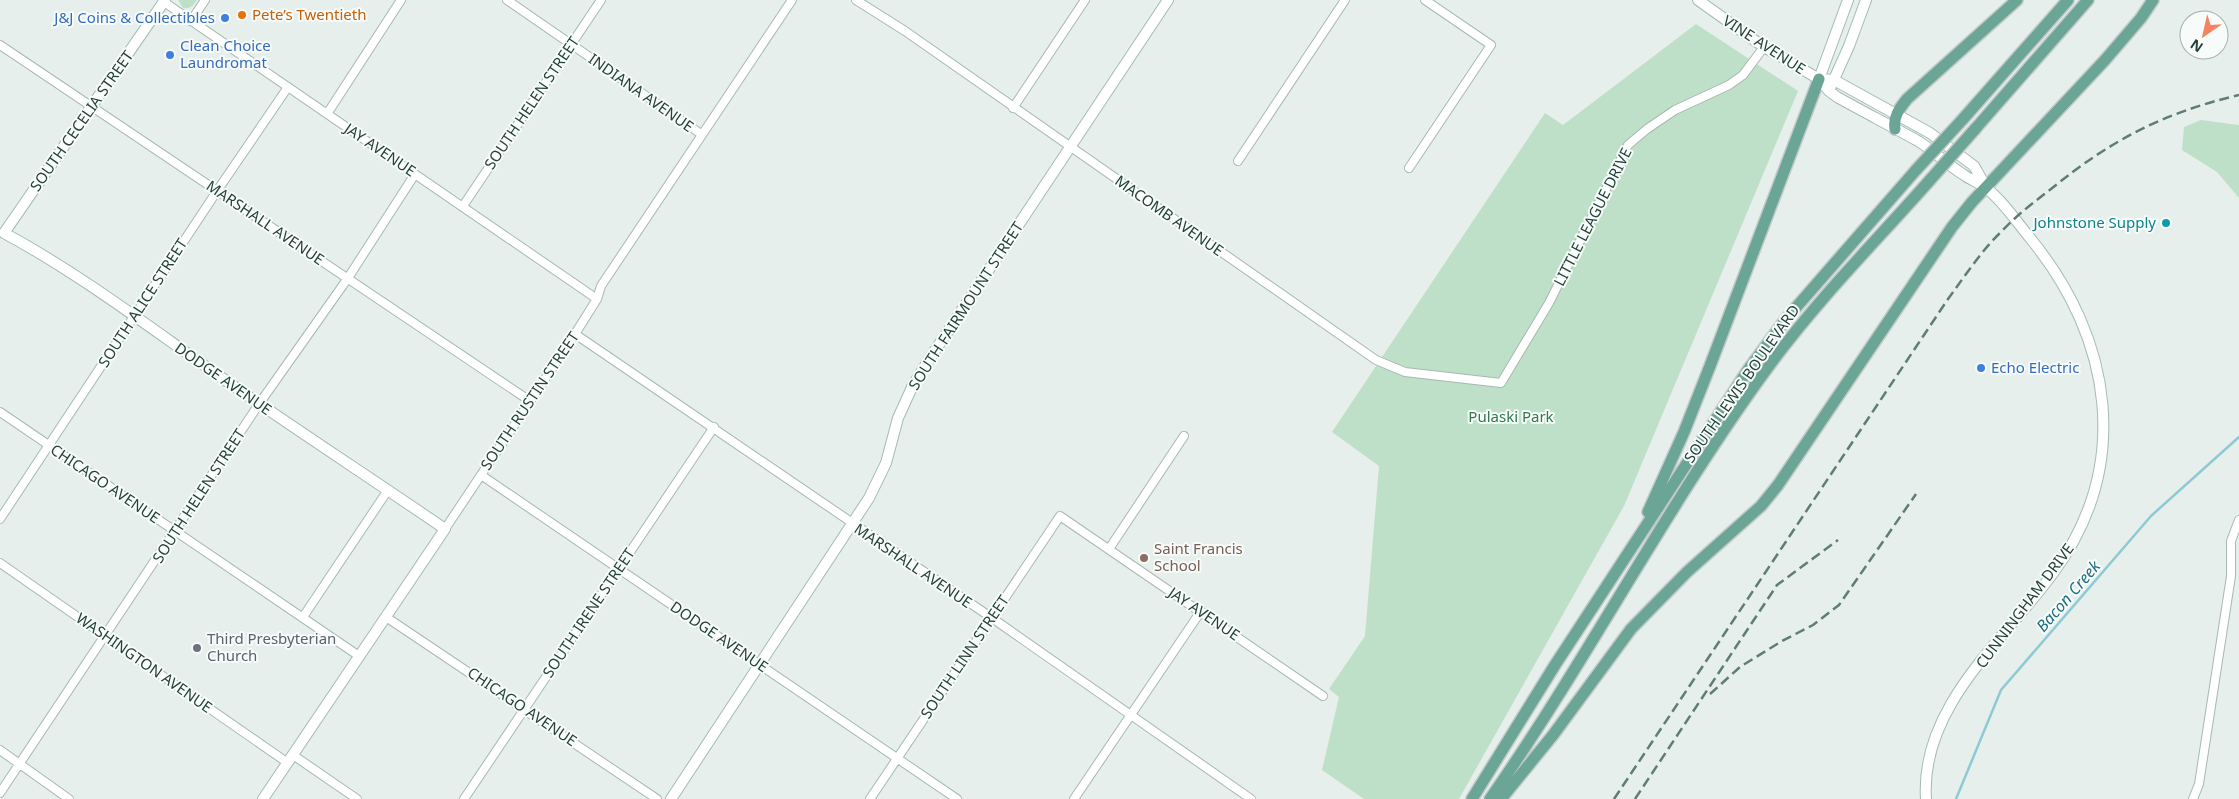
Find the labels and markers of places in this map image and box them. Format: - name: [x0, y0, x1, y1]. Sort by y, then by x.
- place label: Pete’s Twentieth: [252, 4, 367, 24]
- place label: J&J Coins & Collectibles: [52, 7, 215, 27]
- marker: Pete’s Twentieth: [236, 9, 248, 21]
- marker: J&J Coins & Collectibles: [219, 12, 231, 24]
- place label: Clean Choice Laundromat: [180, 35, 271, 72]
- marker: Clean Choice Laundromat: [164, 49, 176, 61]
- place label: Johnstone Supply: [2032, 212, 2156, 232]
- marker: Johnstone Supply: [2160, 217, 2172, 229]
- place label: Echo Electric: [1991, 357, 2079, 377]
- marker: Echo Electric: [1975, 362, 1987, 374]
- place label: Saint Francis School: [1154, 538, 1243, 575]
- marker: Saint Francis School: [1138, 552, 1150, 564]
- place label: Third Presbyterian Church: [207, 628, 336, 665]
- marker: Third Presbyterian Church: [191, 642, 203, 654]

